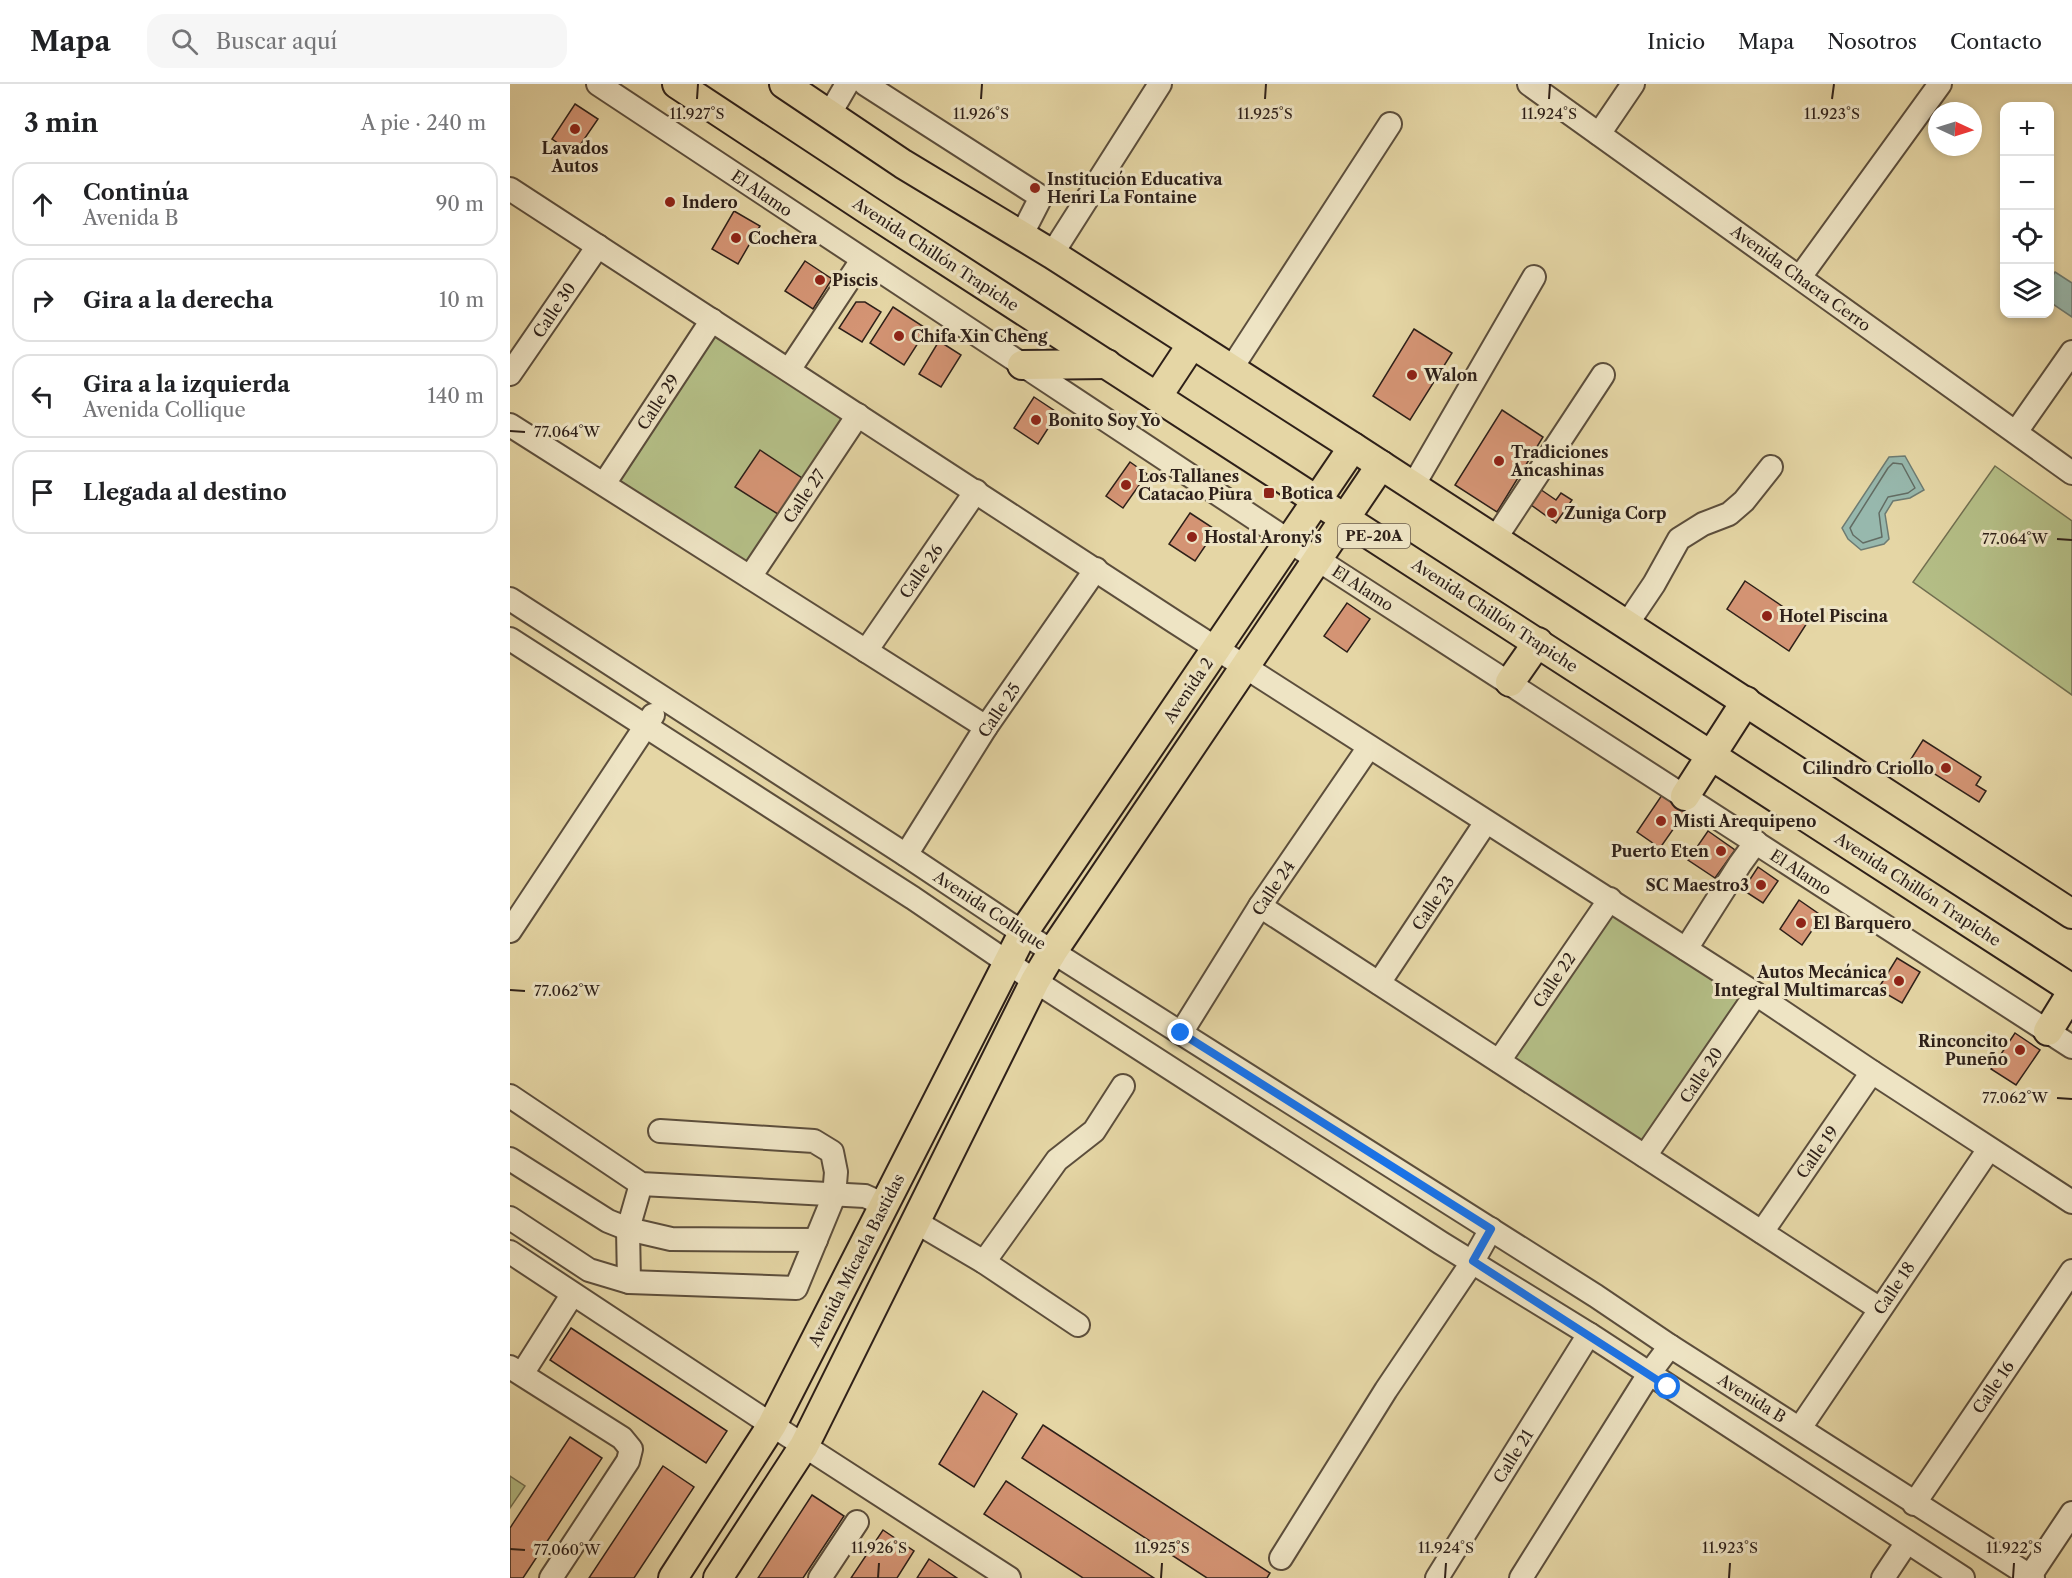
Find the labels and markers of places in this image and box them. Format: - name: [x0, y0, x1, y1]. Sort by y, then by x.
- marker: Lavados Autos: [568, 122, 582, 136]
- place label: Lavados Autos: [542, 138, 608, 176]
- place label: Institución Educativa Henri La Fontaine: [1047, 169, 1223, 207]
- marker: Institución Educativa Henri La Fontaine: [1028, 181, 1042, 195]
- place label: Indero: [682, 192, 738, 212]
- marker: Indero: [663, 195, 677, 209]
- place label: Cochera: [748, 228, 818, 248]
- marker: Cochera: [729, 231, 743, 245]
- place label: Piscis: [832, 270, 878, 290]
- marker: Piscis: [813, 273, 827, 287]
- place label: Chifa Xin Cheng: [911, 326, 1048, 346]
- marker: Chifa Xin Cheng: [892, 329, 906, 343]
- place label: Walon: [1423, 365, 1478, 385]
- marker: Walon: [1405, 368, 1419, 382]
- place label: Bonito Soy Yo: [1048, 410, 1160, 430]
- marker: Bonito Soy Yo: [1029, 413, 1043, 427]
- place label: Tradiciones Ancashinas: [1510, 442, 1608, 480]
- marker: Tradiciones Ancashinas: [1492, 454, 1506, 468]
- place label: Los Tallanes Catacao Piura: [1138, 466, 1253, 504]
- marker: Los Tallanes Catacao Piura: [1119, 478, 1133, 492]
- place label: Botica: [1281, 483, 1334, 503]
- marker: Botica: [1262, 486, 1276, 500]
- place label: Zuniga Corp: [1564, 503, 1667, 523]
- marker: Zuniga Corp: [1545, 506, 1559, 520]
- place label: Hostal Arony's: [1204, 527, 1322, 547]
- marker: Hostal Arony's: [1185, 530, 1199, 544]
- place label: Hotel Piscina: [1779, 606, 1889, 626]
- marker: Hotel Piscina: [1760, 609, 1774, 623]
- place label: Cilindro Criollo: [1803, 758, 1934, 778]
- marker: Cilindro Criollo: [1939, 761, 1953, 775]
- place label: Misti Arequipeno: [1673, 811, 1816, 831]
- marker: Misti Arequipeno: [1654, 814, 1668, 828]
- place label: Puerto Eten: [1611, 841, 1709, 861]
- marker: Puerto Eten: [1714, 844, 1728, 858]
- place label: SC Maestro3: [1646, 875, 1749, 895]
- marker: SC Maestro3: [1754, 878, 1768, 892]
- place label: El Barquero: [1813, 913, 1912, 933]
- marker: El Barquero: [1794, 916, 1808, 930]
- place label: Autos Mecánica Integral Multimarcas: [1714, 962, 1888, 1000]
- marker: Autos Mecánica Integral Multimarcas: [1892, 974, 1906, 988]
- place label: Rinconcito Puneño: [1918, 1031, 2008, 1069]
- marker: Rinconcito Puneño: [2013, 1043, 2027, 1057]

